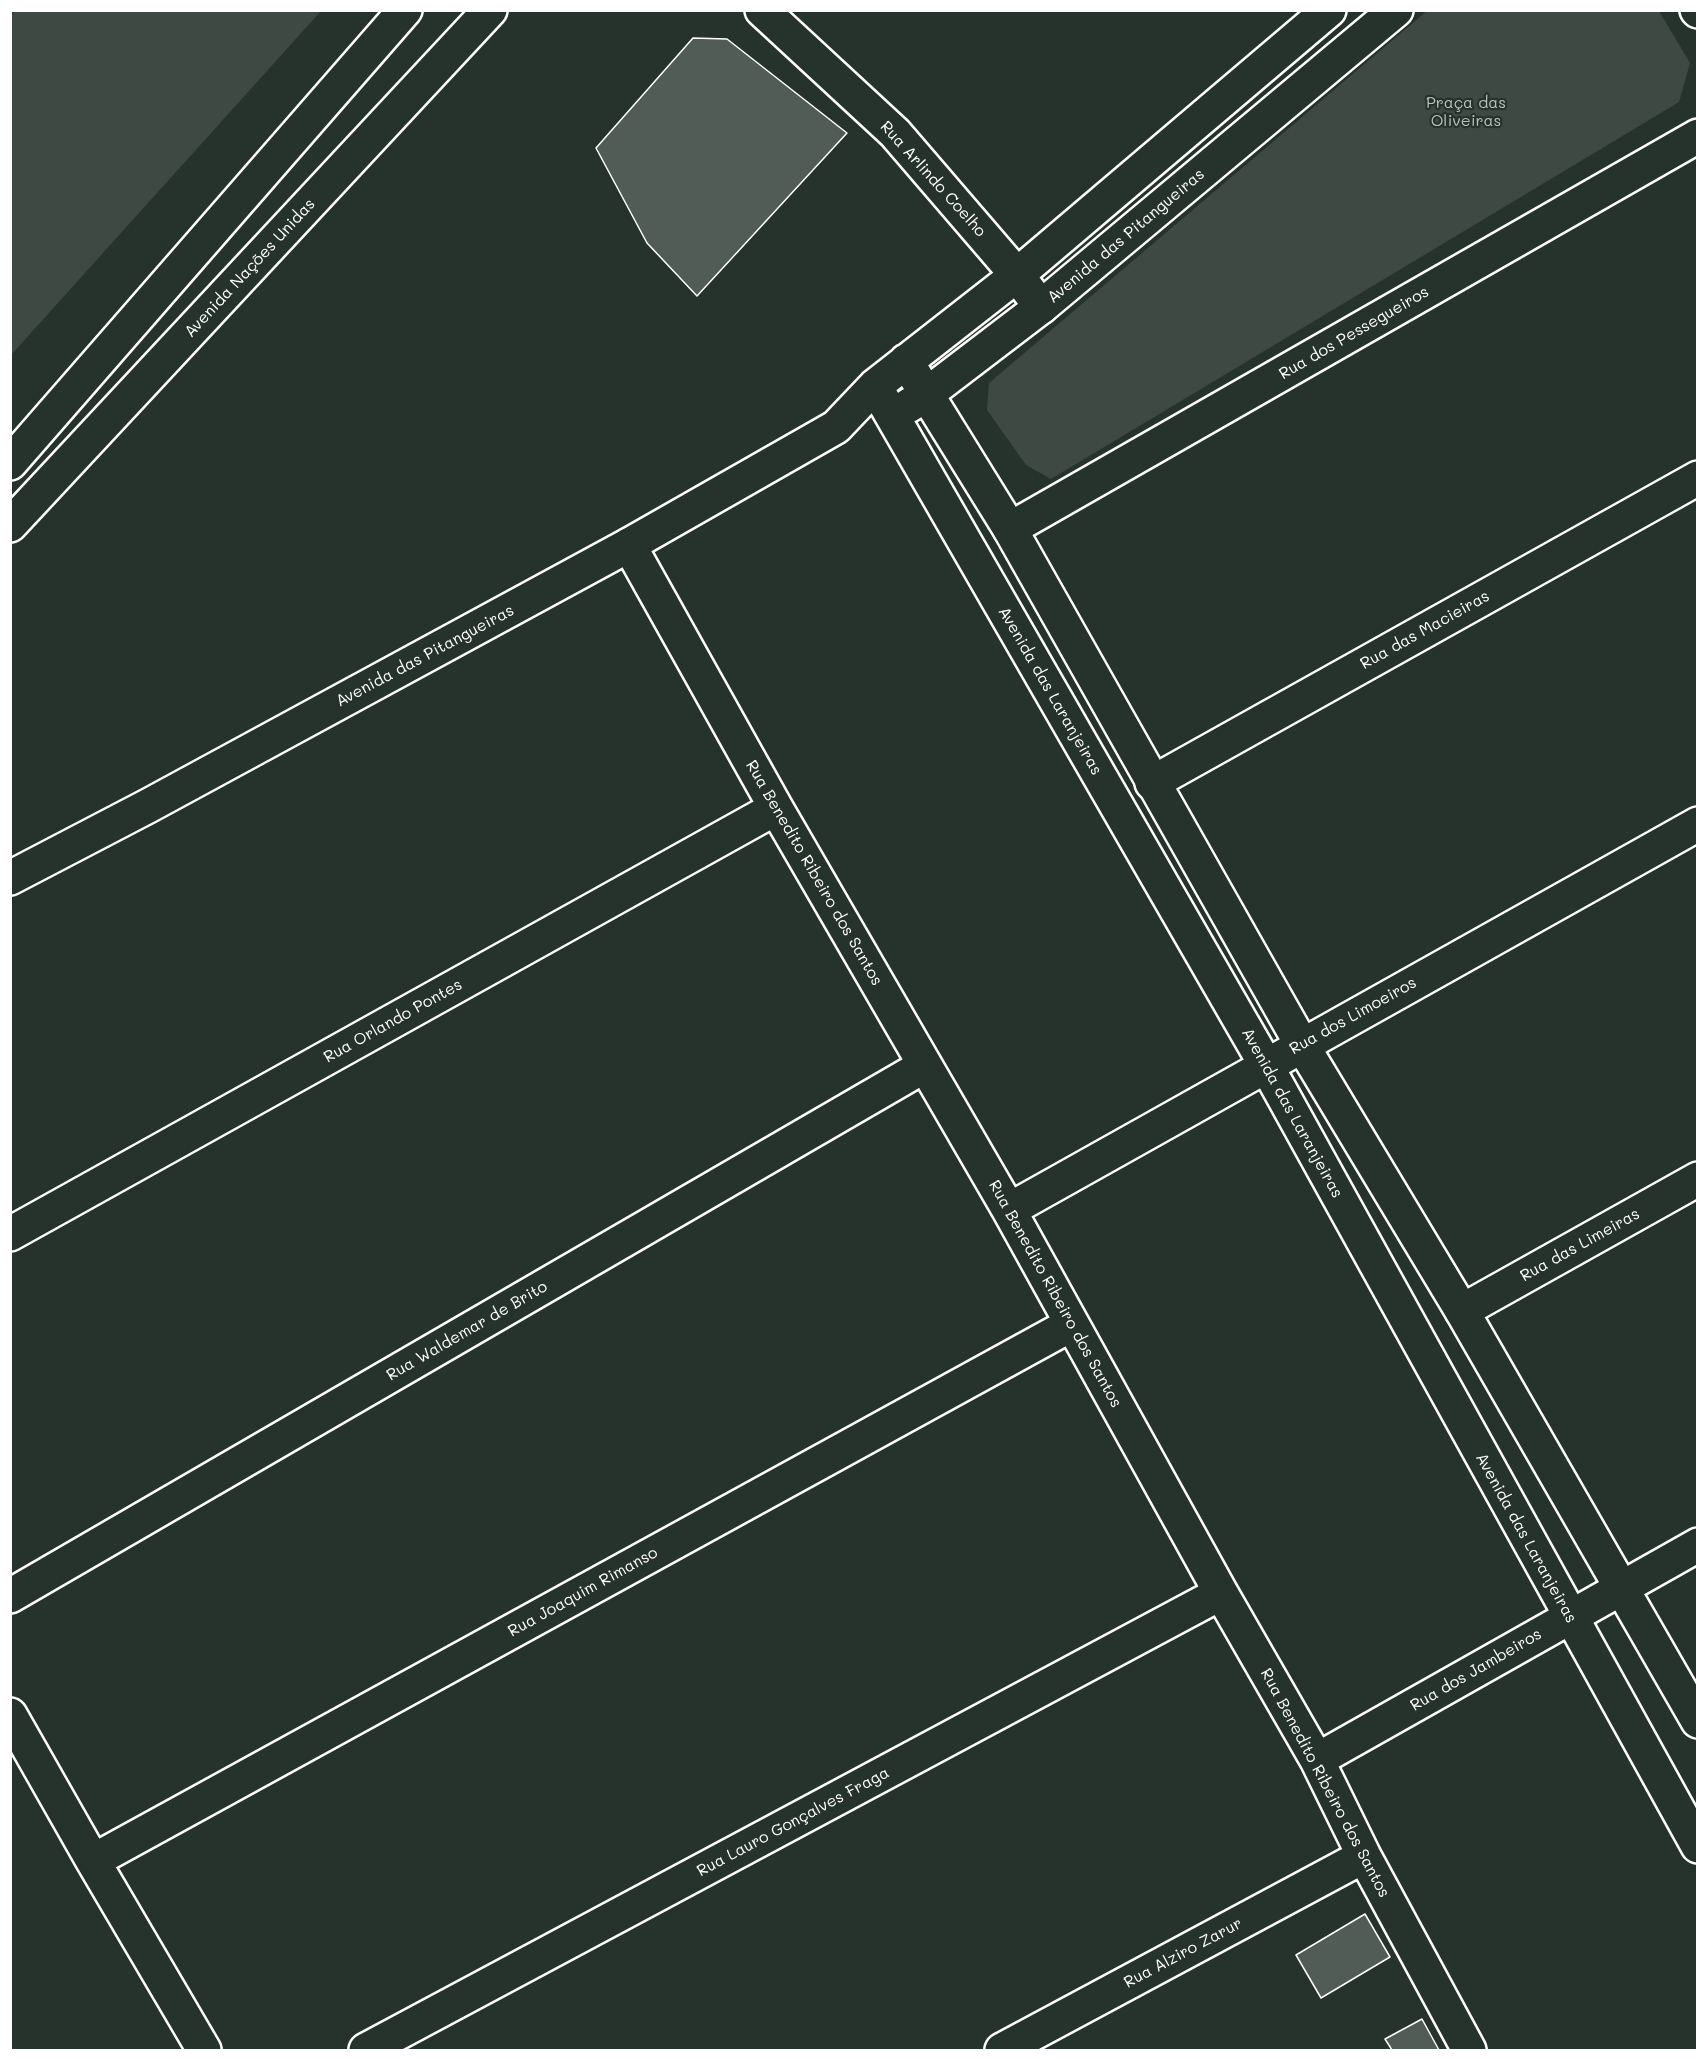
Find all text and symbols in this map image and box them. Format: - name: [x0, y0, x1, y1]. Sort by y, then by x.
- park label: Praça das Oliveiras: [1426, 93, 1506, 131]
- street label: Rua Arlindo Coelho: [876, 117, 990, 241]
- street label: Avenida das Pitangueiras: [1044, 165, 1208, 307]
- street label: Avenida Nações Unidas: [181, 195, 319, 341]
- street label: Rua dos Pessegueiros: [1276, 282, 1432, 384]
- street label: Rua das Macieiras: [1357, 587, 1493, 673]
- street label: Avenida das Pitangueiras: [333, 601, 517, 711]
- street label: Avenida das Laranjeiras: [994, 603, 1106, 779]
- street label: Rua Benedito Ribeiro dos Santos: [741, 757, 887, 989]
- street label: Rua dos Limoeiros: [1286, 973, 1420, 1059]
- street label: Rua Orlando Pontes: [320, 975, 466, 1067]
- street label: Avenida das Laranjeiras: [1237, 1025, 1347, 1201]
- street label: Rua Benedito Ribeiro dos Santos: [984, 1177, 1126, 1411]
- street label: Rua das Limeiras: [1517, 1204, 1643, 1286]
- street label: Rua Waldemar de Brito: [383, 1277, 551, 1385]
- street label: Avenida das Laranjeiras: [1471, 1450, 1581, 1626]
- street label: Rua Joaquim Rimanso: [505, 1543, 661, 1641]
- street label: Rua dos Jambeiros: [1407, 1625, 1545, 1715]
- street label: Rua Benedito Ribeiro dos Santos: [1256, 1665, 1394, 1901]
- street label: Rua Lauro Gonçalves Fraga: [694, 1763, 892, 1881]
- street label: Rua Alziro Zarur: [1121, 1914, 1245, 1992]

